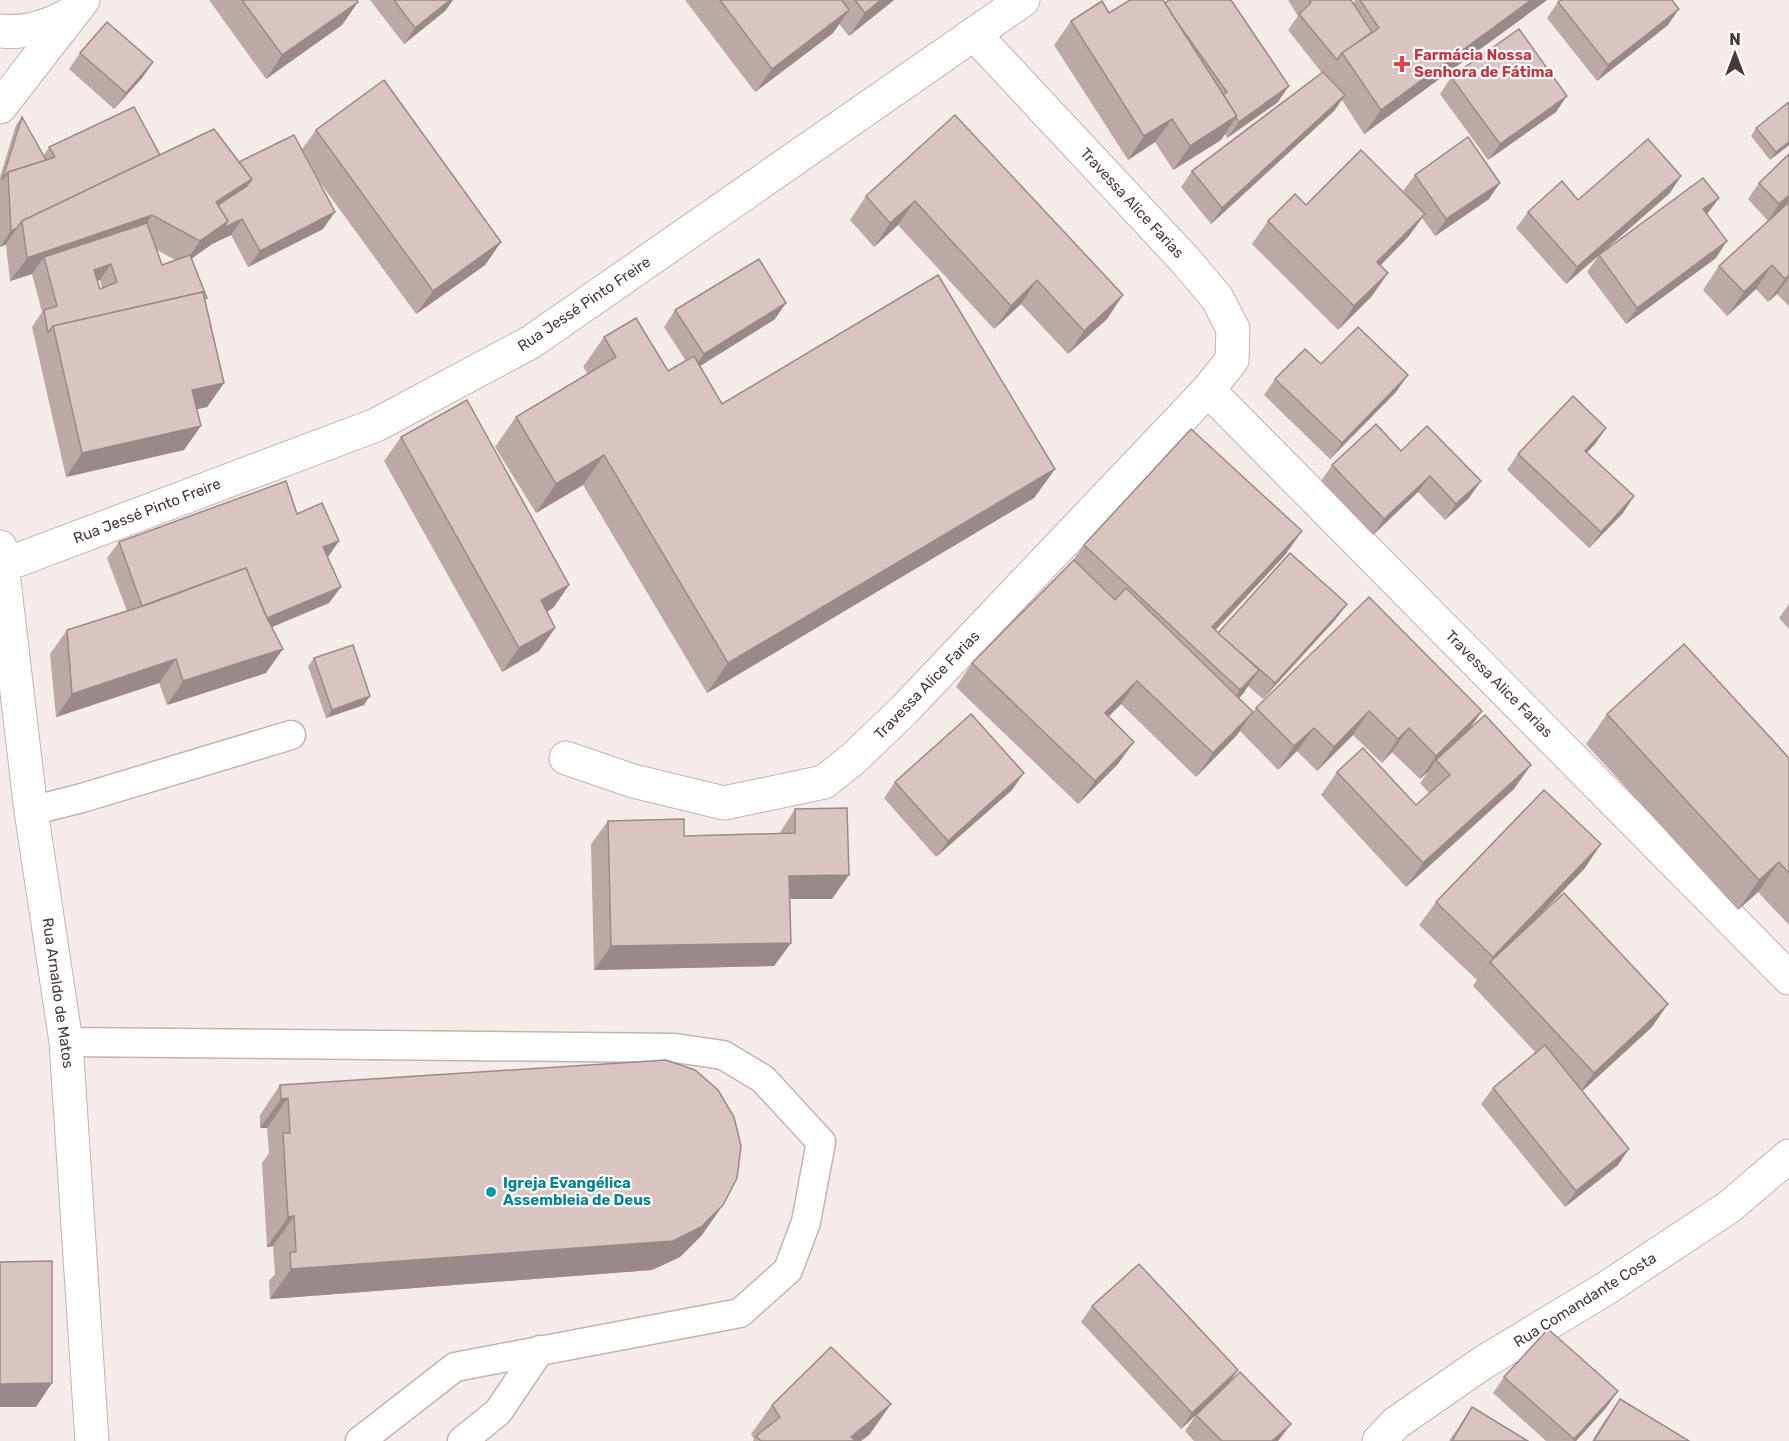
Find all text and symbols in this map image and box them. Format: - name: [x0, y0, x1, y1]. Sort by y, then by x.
- north arrow: [1705, 24, 1765, 84]
- text: N: [1729, 30, 1741, 49]
- place label: Farmácia Nossa Senhora de Fátima: [1414, 46, 1553, 81]
- marker: Farmácia Nossa Senhora de Fátima: [1395, 57, 1409, 71]
- street label: Travessa Alice Farias: [1076, 144, 1188, 262]
- street label: Rua Jessé Pinto Freire: [514, 253, 654, 355]
- street label: Rua Jessé Pinto Freire: [71, 475, 223, 547]
- street label: Travessa Alice Farias: [871, 627, 984, 743]
- street label: Travessa Alice Farias: [1442, 627, 1557, 742]
- street label: Rua Arnaldo de Matos: [39, 917, 78, 1070]
- place label: Igreja Evangélica Assembleia de Deus: [503, 1174, 651, 1209]
- marker: Igreja Evangélica Assembleia de Deus: [484, 1185, 498, 1199]
- street label: Rua Comandante Costa: [1510, 1249, 1660, 1351]

